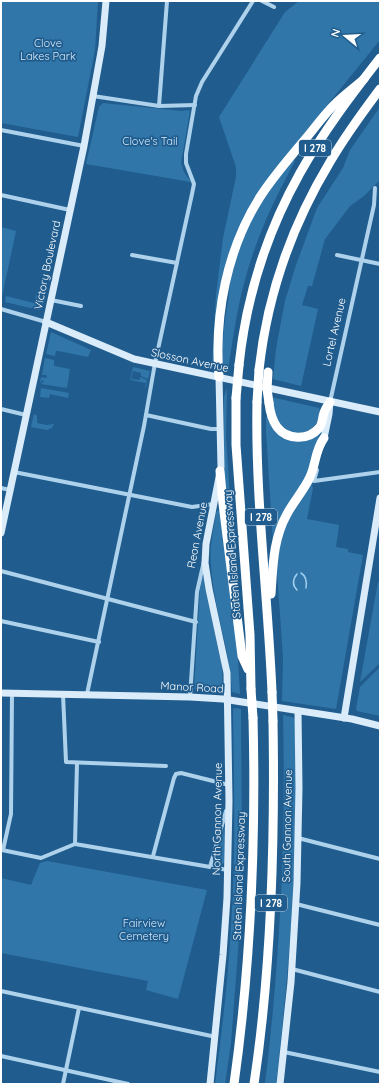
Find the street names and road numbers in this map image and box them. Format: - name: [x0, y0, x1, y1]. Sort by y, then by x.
- road number: I 278: [299, 140, 331, 156]
- street label: Victory Boulevard: [31, 219, 63, 311]
- street label: Lortel Avenue: [319, 296, 349, 368]
- street label: Slosson Avenue: [150, 345, 230, 375]
- street label: Staten Island Expressway: [221, 489, 243, 619]
- street label: Reon Avenue: [184, 501, 210, 569]
- road number: I 278: [245, 509, 277, 525]
- street label: Manor Road: [160, 678, 224, 696]
- street label: North Gannon Avenue: [209, 763, 225, 875]
- street label: South Gannon Avenue: [279, 769, 295, 883]
- street label: Staten Island Expressway: [230, 811, 248, 941]
- road number: I 278: [255, 895, 287, 911]

